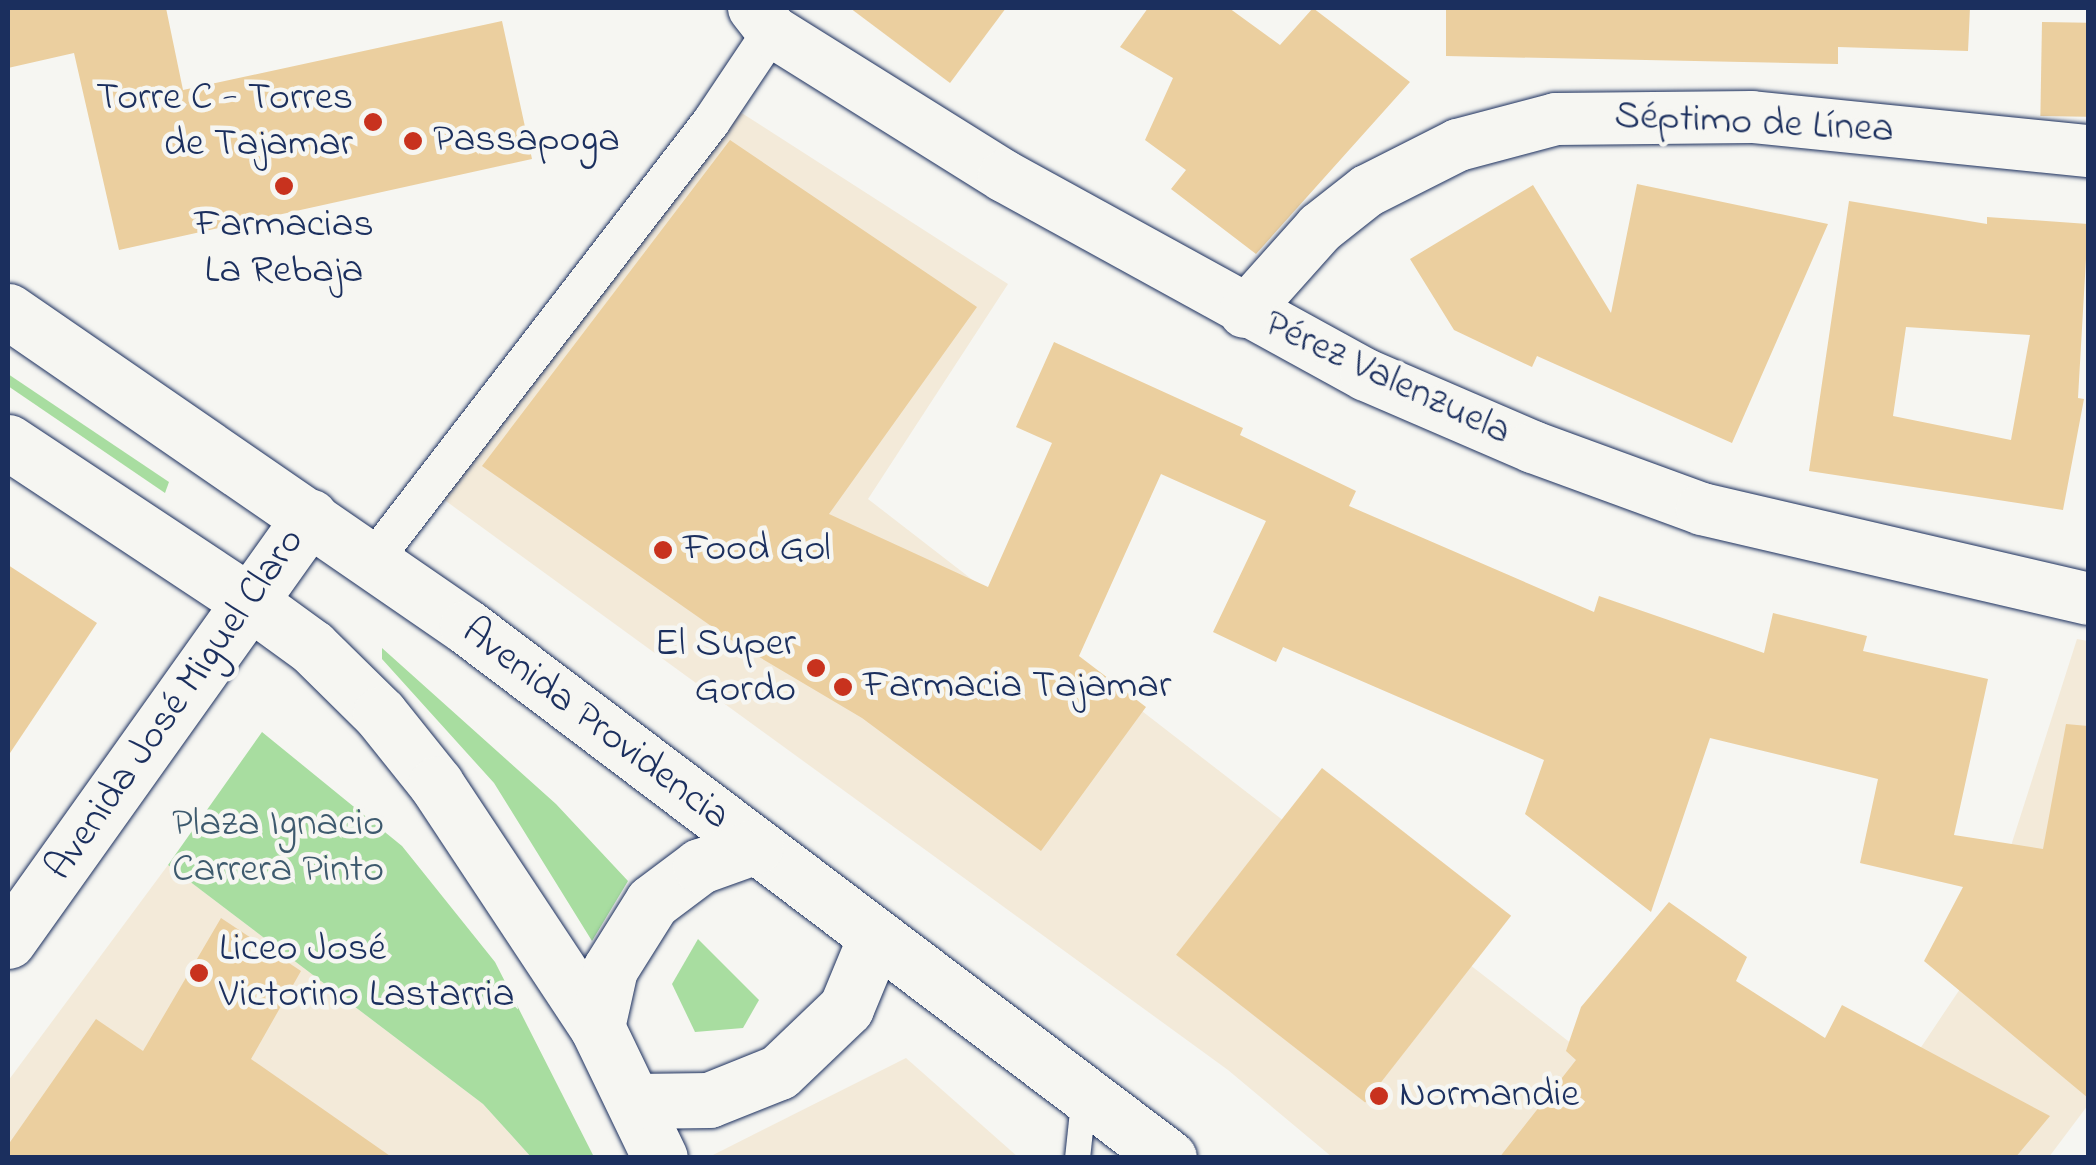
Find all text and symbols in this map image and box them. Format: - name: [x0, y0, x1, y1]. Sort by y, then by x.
- place label: Torre C - Torres de Tajamar: [96, 75, 353, 169]
- street label: Séptimo de Línea: [1613, 93, 1895, 155]
- marker: Torre C - Torres de Tajamar: [362, 111, 384, 133]
- place label: Passapoga: [433, 117, 620, 165]
- marker: Passapoga: [402, 130, 424, 152]
- marker: Farmacias La Rebaja: [273, 175, 295, 197]
- place label: Farmacias La Rebaja: [194, 202, 374, 296]
- street label: Pérez Valenzuela: [1256, 301, 1518, 457]
- street label: Avenida José Miguel Claro: [36, 520, 316, 890]
- place label: Food Gol: [683, 526, 831, 574]
- marker: Food Gol: [652, 539, 674, 561]
- street label: Avenida Providencia: [451, 608, 739, 842]
- place label: El Super Gordo: [655, 621, 796, 715]
- marker: El Super Gordo: [805, 657, 827, 679]
- place label: Farmacia Tajamar: [863, 663, 1171, 711]
- marker: Farmacia Tajamar: [832, 676, 854, 698]
- park label: Plaza Ignacio Carrera Pinto: [172, 801, 384, 895]
- place label: Liceo José Victorino Lastarria: [219, 926, 515, 1020]
- marker: Liceo José Victorino Lastarria: [188, 962, 210, 984]
- place label: Normandie: [1399, 1072, 1579, 1120]
- marker: Normandie: [1368, 1085, 1390, 1107]

